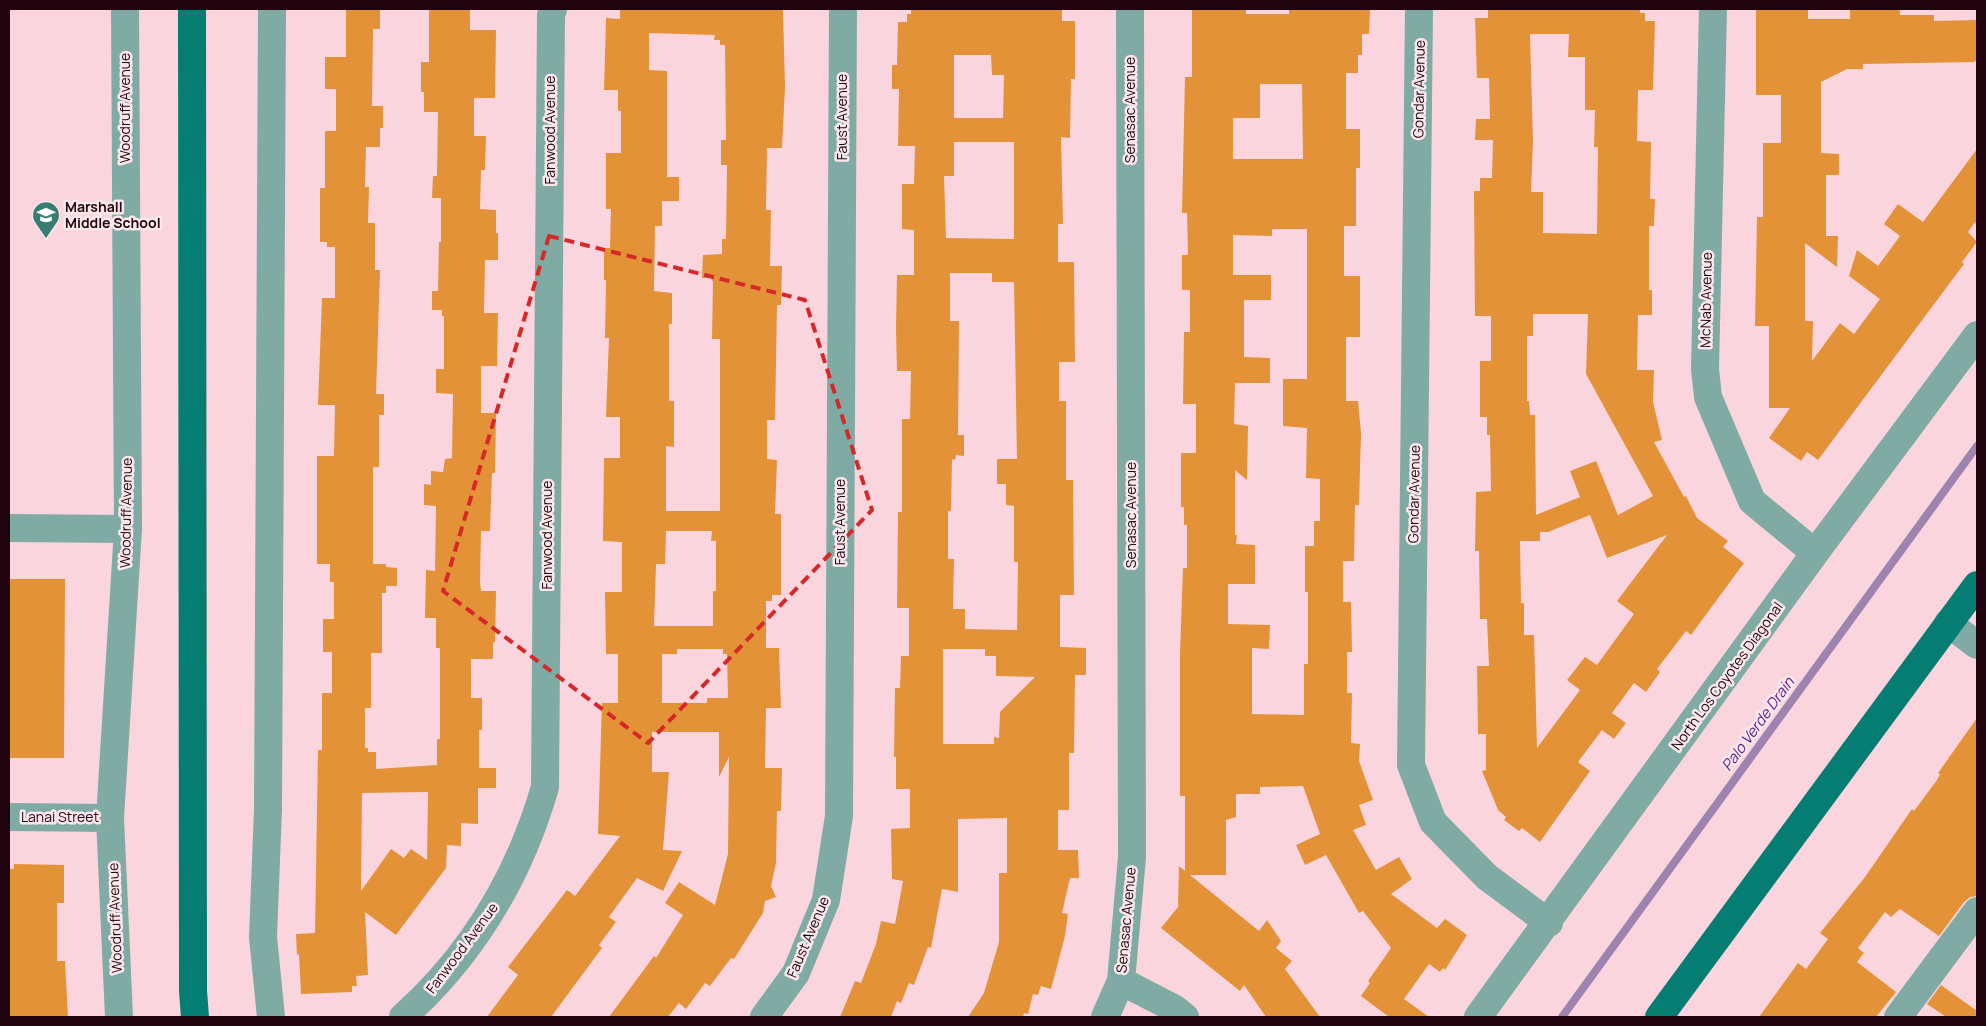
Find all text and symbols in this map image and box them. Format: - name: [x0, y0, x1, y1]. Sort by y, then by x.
- street label: Gondar Avenue: [1408, 40, 1429, 138]
- street label: Woodruff Avenue: [115, 53, 134, 163]
- street label: Senasac Avenue: [1120, 57, 1139, 163]
- street label: Faust Avenue: [832, 74, 851, 160]
- street label: Fanwood Avenue: [540, 76, 559, 184]
- place label: Marshall Middle School: [65, 197, 161, 232]
- school or university icon: Marshall Middle School: [31, 200, 61, 239]
- street label: McNab Avenue: [1695, 252, 1716, 348]
- street label: Gondar Avenue: [1403, 445, 1424, 543]
- street label: Woodruff Avenue: [115, 458, 136, 568]
- street label: Senasac Avenue: [1121, 462, 1140, 568]
- street label: Faust Avenue: [830, 479, 849, 565]
- street label: Fanwood Avenue: [537, 481, 556, 589]
- street label: North Los Coyotes Diagonal: [1666, 598, 1787, 754]
- water label: Palo Verde Drain: [1716, 672, 1799, 775]
- street label: Lanai Street: [21, 807, 99, 826]
- street label: Woodruff Avenue: [103, 862, 126, 974]
- street label: Senasac Avenue: [1111, 866, 1140, 974]
- street label: Faust Avenue: [782, 893, 833, 980]
- street label: Fanwood Avenue: [421, 898, 502, 997]

